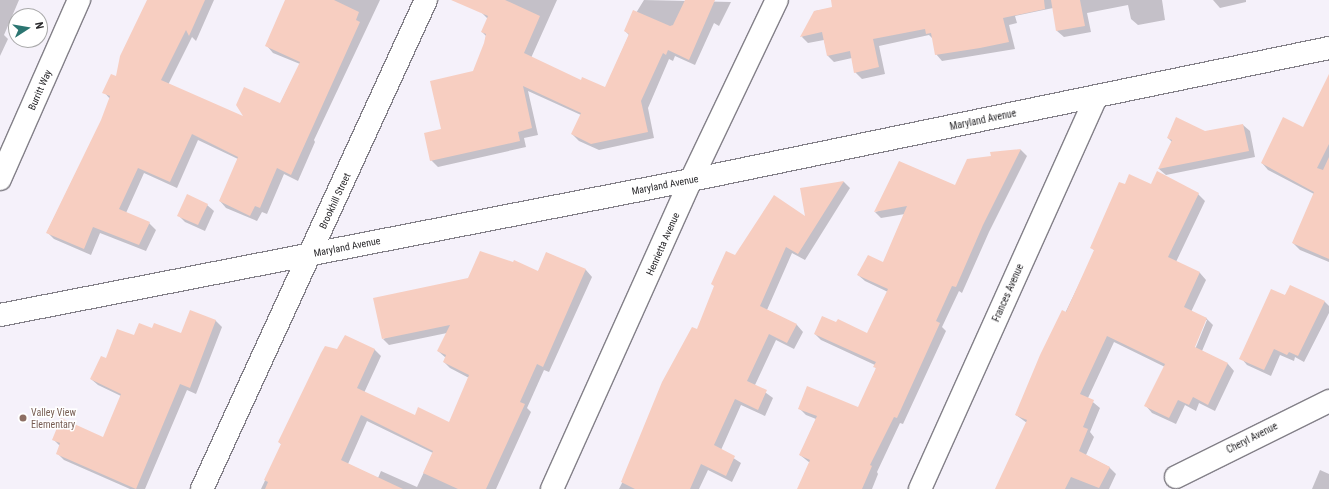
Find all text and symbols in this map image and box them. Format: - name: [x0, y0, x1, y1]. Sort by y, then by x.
- north arrow: [8, 8, 48, 48]
- text: N: [32, 21, 46, 30]
- street label: Burritt Way: [26, 68, 54, 112]
- street label: Maryland Avenue: [949, 107, 1017, 133]
- street label: Brookhill Street: [317, 171, 353, 231]
- street label: Maryland Avenue: [631, 173, 699, 197]
- street label: Henrietta Avenue: [644, 211, 682, 277]
- street label: Maryland Avenue: [313, 235, 381, 259]
- street label: Frances Avenue: [990, 262, 1026, 324]
- place label: Valley View Elementary: [31, 406, 76, 430]
- marker: Valley View Elementary: [18, 413, 28, 423]
- street label: Cheryl Avenue: [1224, 420, 1280, 456]

